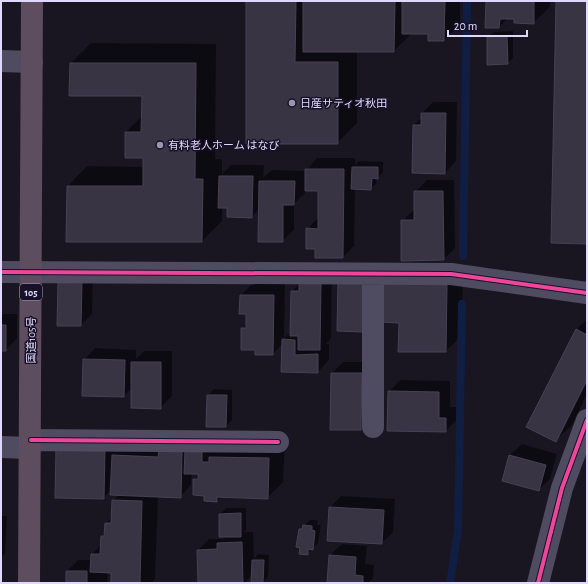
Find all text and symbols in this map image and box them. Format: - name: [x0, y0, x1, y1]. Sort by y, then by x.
- scale bar: [448, 12, 527, 38]
- text: 20 m: [454, 20, 477, 32]
- place label: 日産サティオ秋田: [300, 97, 387, 109]
- marker: 日産サティオ秋田: [287, 98, 297, 108]
- place label: 有料老人ホーム はなび: [168, 139, 279, 151]
- marker: 有料老人ホーム はなび: [155, 140, 165, 150]
- road number: 105: [20, 284, 42, 300]
- street label: 国道105号: [25, 316, 37, 364]

